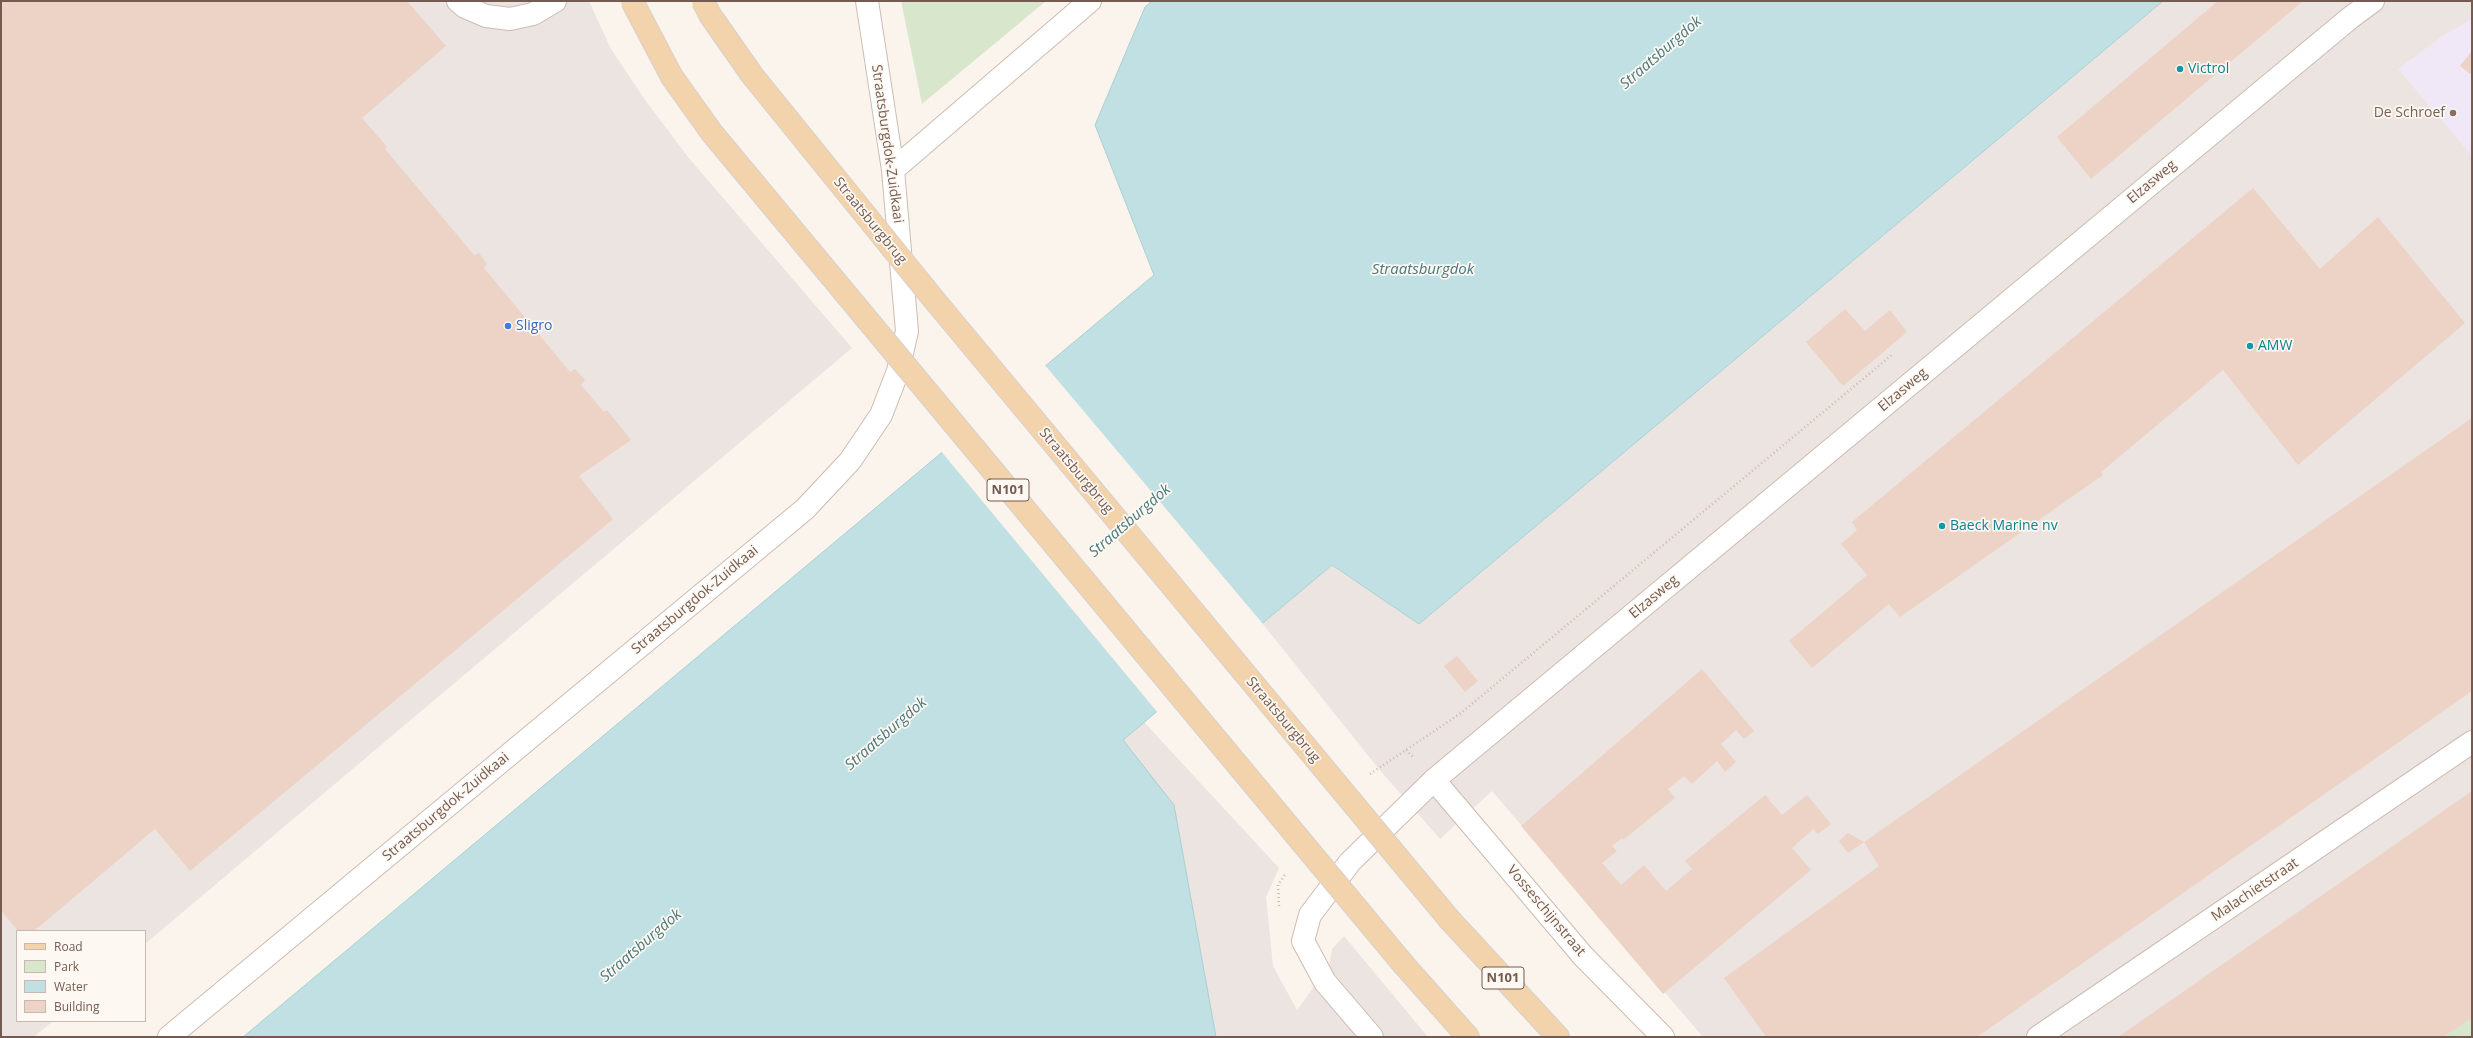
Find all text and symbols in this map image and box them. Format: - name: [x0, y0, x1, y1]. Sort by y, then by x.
- water label: Straatsburgdok: [1617, 13, 1705, 93]
- place label: Victrol: [2188, 61, 2229, 77]
- street label: Straatsburgdok-Zuidkaai: [868, 64, 906, 224]
- marker: Victrol: [2175, 64, 2185, 74]
- place label: De Schroef: [2374, 105, 2445, 121]
- marker: De Schroef: [2448, 108, 2458, 118]
- street label: Elzasweg: [2124, 157, 2180, 207]
- street label: Straatsburgbrug: [830, 174, 910, 268]
- water label: Straatsburgdok: [1372, 261, 1474, 279]
- place label: Sligro: [516, 318, 552, 334]
- marker: Sligro: [503, 321, 513, 331]
- place label: AMW: [2258, 338, 2292, 354]
- marker: AMW: [2245, 341, 2255, 351]
- street label: Elzasweg: [1875, 365, 1931, 415]
- street label: Straatsburgbrug: [1035, 425, 1117, 517]
- road number: N101: [987, 479, 1029, 501]
- water label: Straatsburgdok: [1086, 481, 1174, 561]
- place label: Baeck Marine nv: [1950, 518, 2058, 534]
- marker: Baeck Marine nv: [1937, 521, 1947, 531]
- street label: Straatsburgdok-Zuidkaai: [628, 542, 762, 658]
- street label: Elzasweg: [1626, 572, 1682, 622]
- street label: Straatsburgbrug: [1242, 674, 1324, 766]
- water label: Straatsburgdok: [842, 694, 930, 774]
- street label: Straatsburgdok-Zuidkaai: [379, 749, 513, 865]
- street label: Malachietstraat: [2208, 855, 2302, 925]
- street label: Vosseschijnstraat: [1503, 862, 1589, 960]
- water label: Straatsburgdok: [597, 906, 685, 986]
- legend: [16, 930, 146, 1022]
- text: Road: [54, 938, 83, 955]
- text: Park: [54, 958, 79, 975]
- road number: N101: [1482, 967, 1524, 989]
- text: Water: [54, 978, 88, 995]
- text: Building: [54, 998, 99, 1015]

